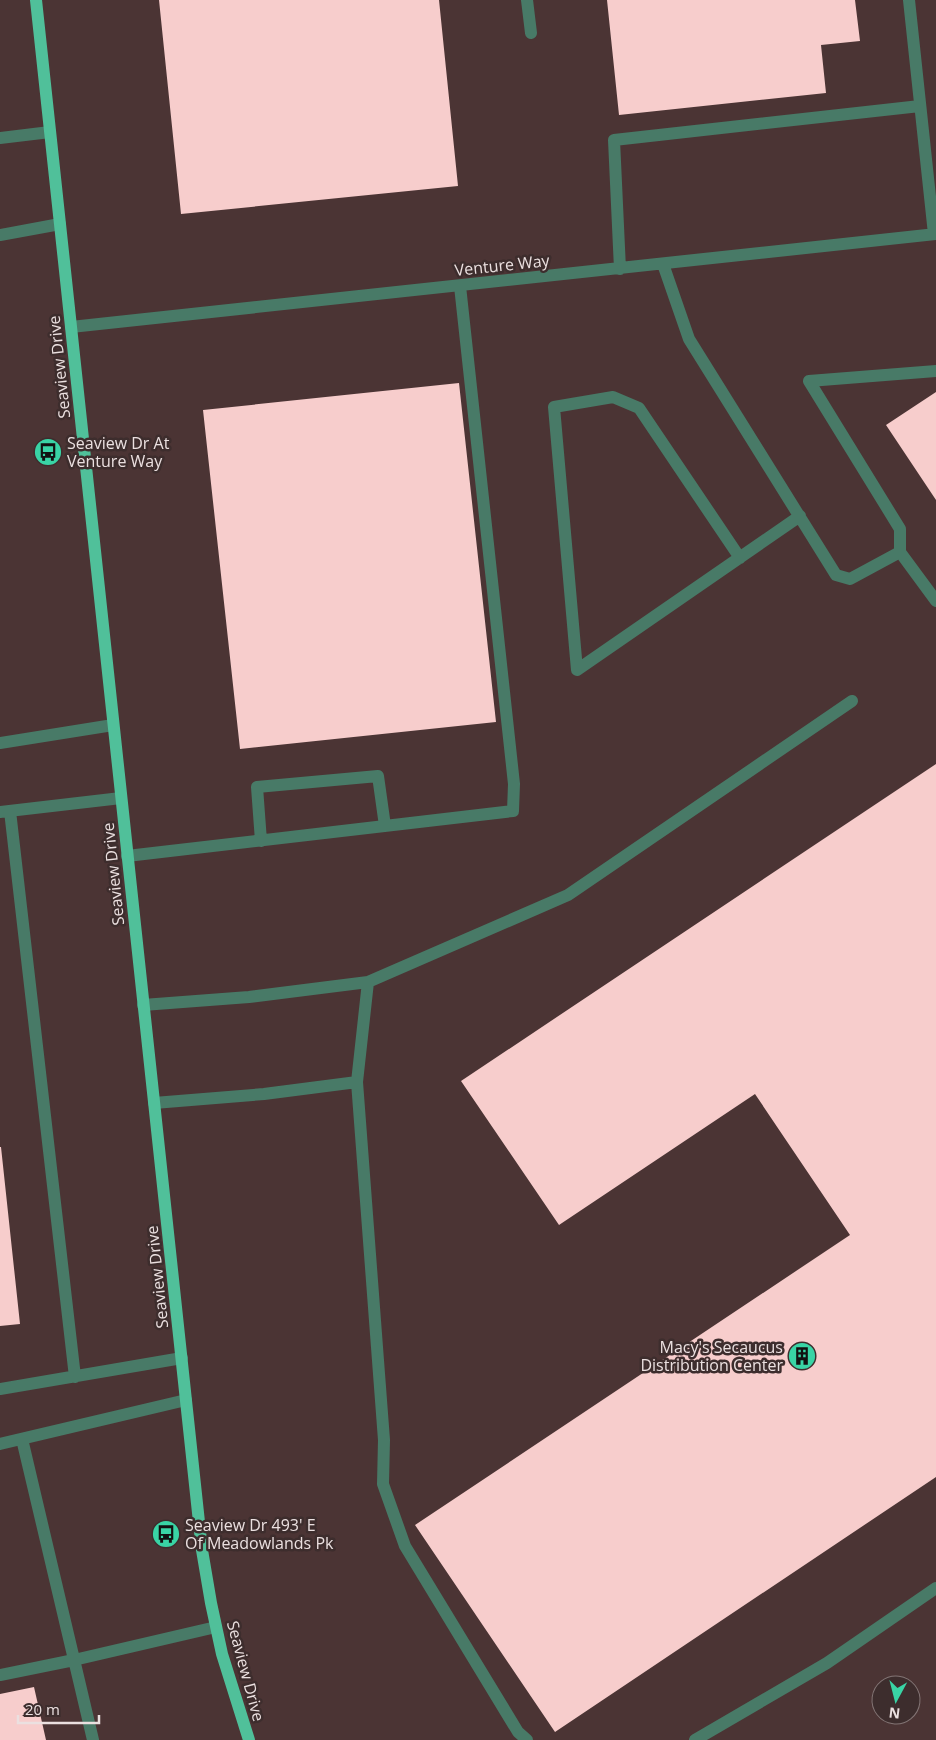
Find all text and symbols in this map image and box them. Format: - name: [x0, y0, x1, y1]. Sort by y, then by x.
- street label: Venture Way: [454, 249, 551, 281]
- street label: Seaview Drive: [43, 314, 75, 420]
- place label: Seaview Dr At Venture Way: [67, 432, 170, 472]
- bus stop icon: Seaview Dr At Venture Way: [33, 437, 63, 467]
- street label: Seaview Drive: [97, 821, 129, 927]
- street label: Seaview Drive: [141, 1224, 173, 1330]
- place label: Macy's Secaucus Distribution Center: [640, 1336, 783, 1376]
- building icon: Macy's Secaucus Distribution Center: [787, 1341, 817, 1371]
- place label: Seaview Dr 493' E Of Meadowlands Pk: [185, 1514, 334, 1554]
- bus stop icon: Seaview Dr 493' E Of Meadowlands Pk: [151, 1519, 181, 1549]
- street label: Seaview Drive: [222, 1618, 270, 1724]
- north arrow: [871, 1675, 921, 1725]
- scale bar: [18, 1692, 99, 1724]
- text: 20 m: [25, 1699, 60, 1719]
- text: N: [888, 1703, 901, 1724]

